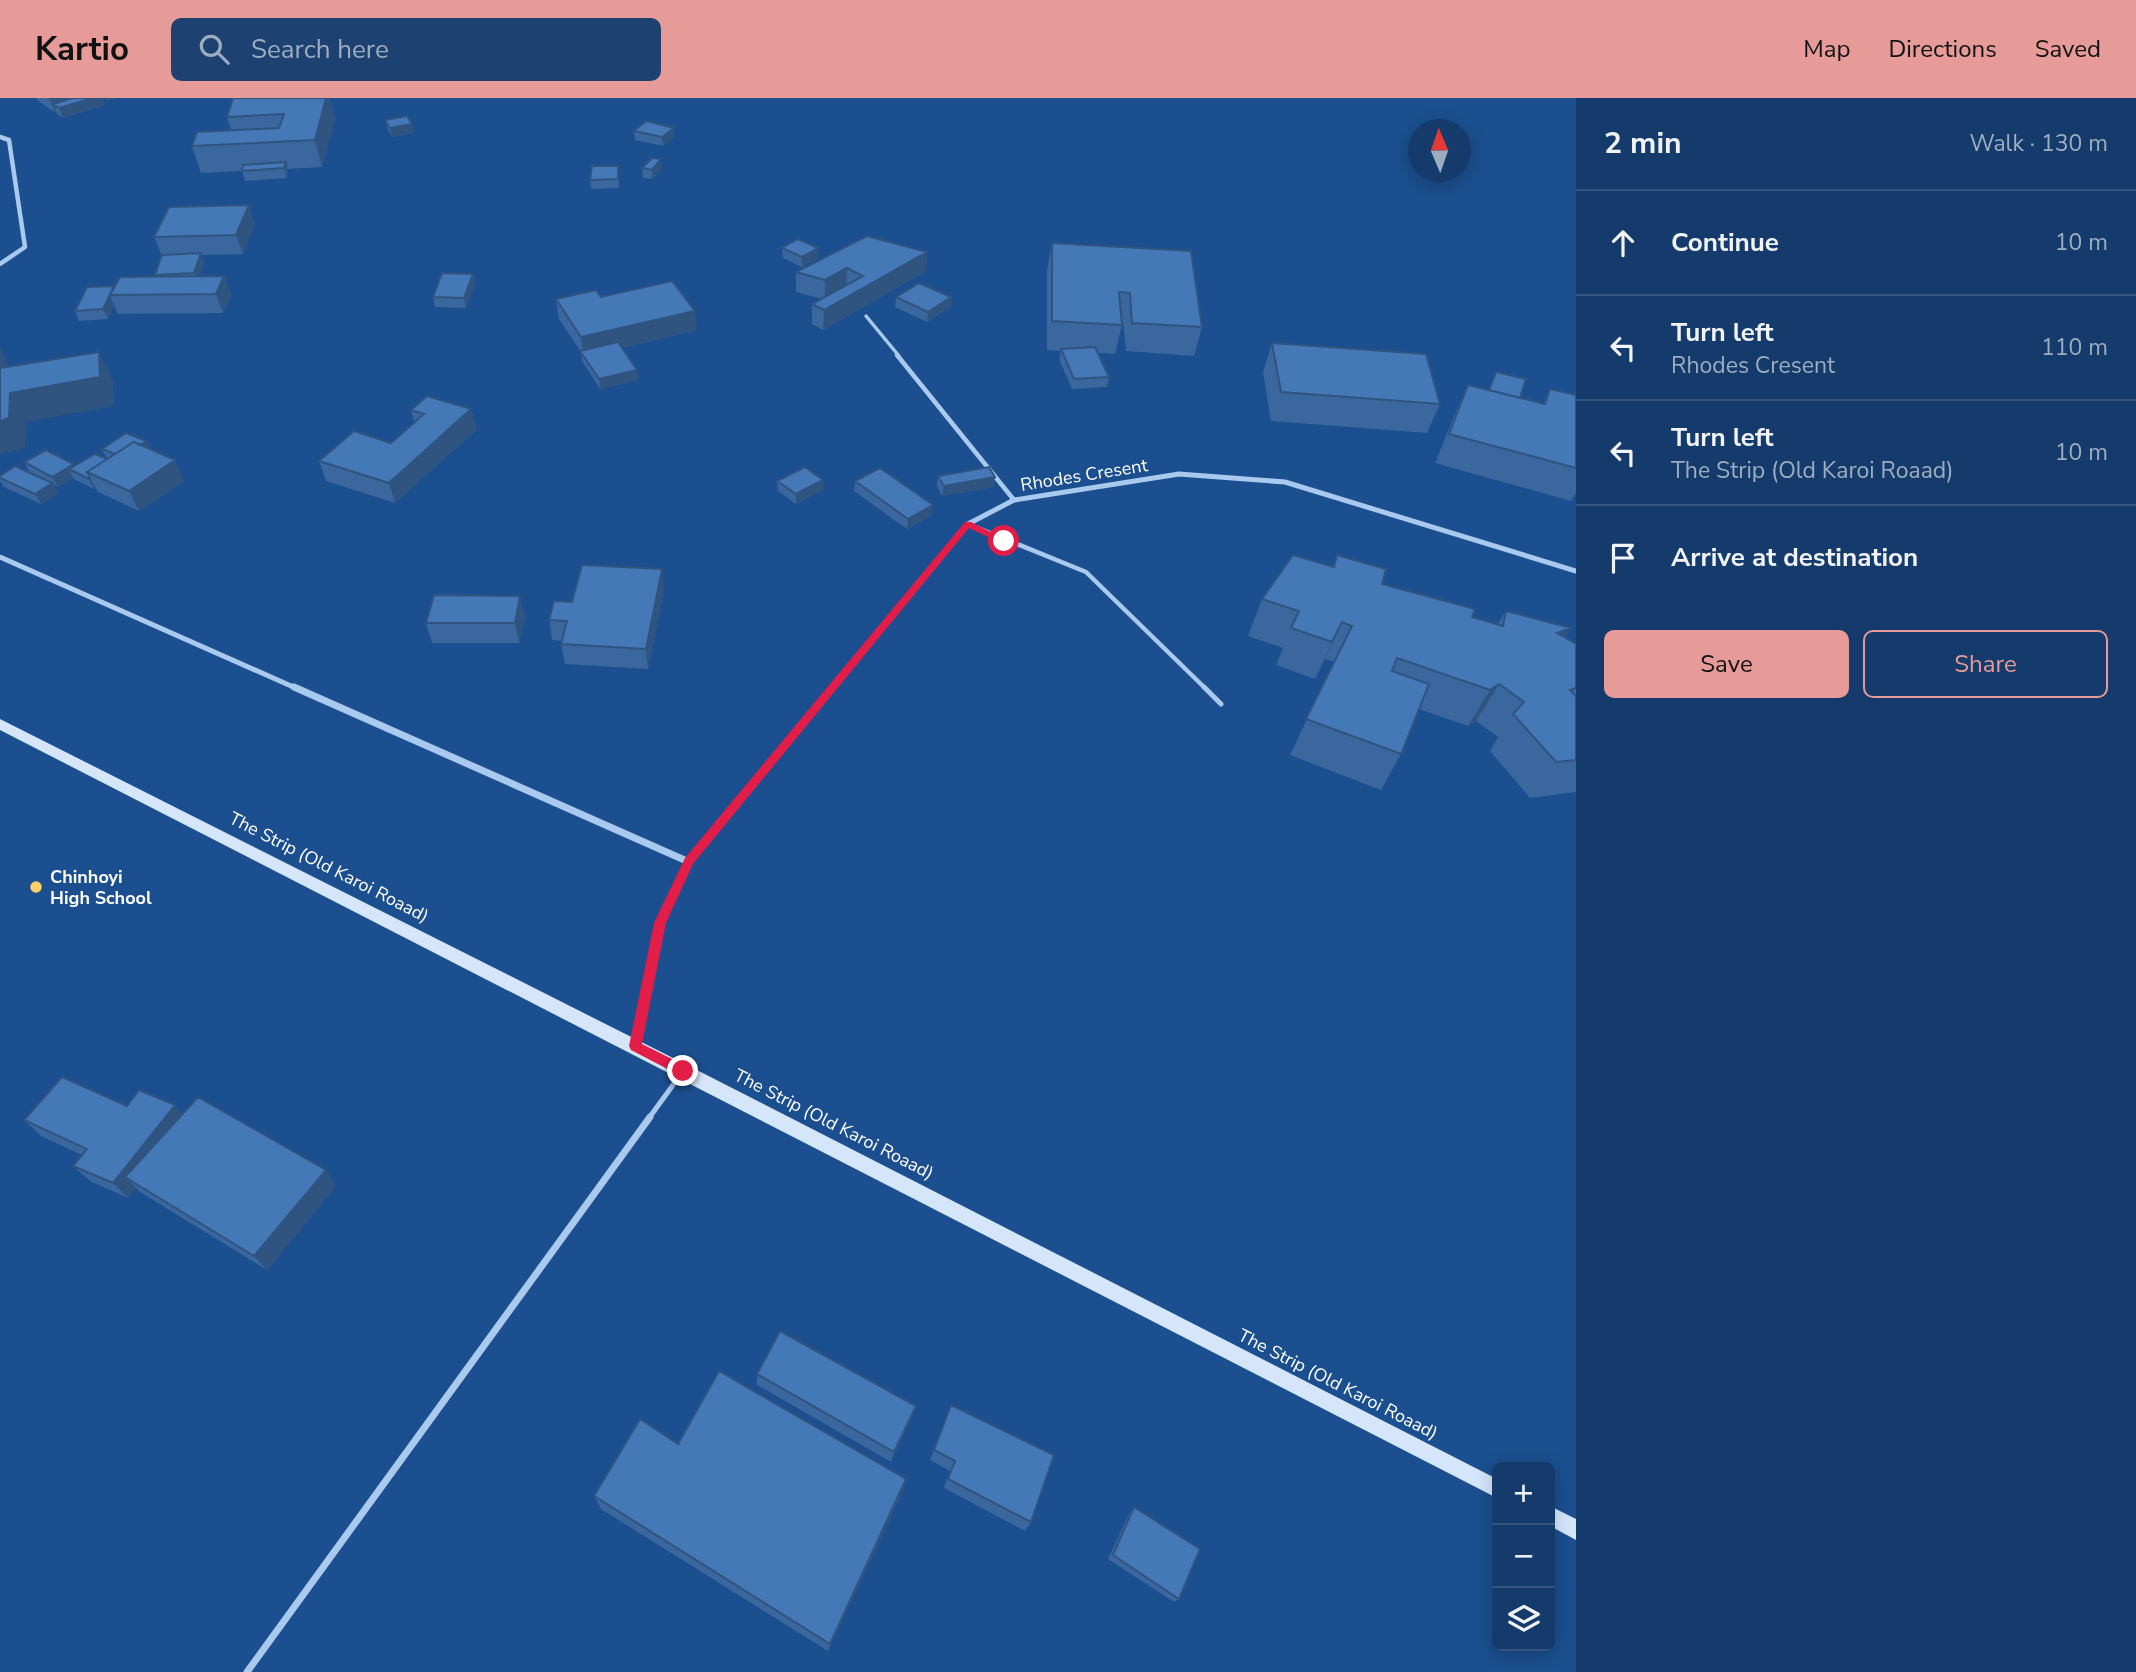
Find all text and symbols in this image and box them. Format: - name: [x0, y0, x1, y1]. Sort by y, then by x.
- search box: [171, 18, 661, 81]
- text: Kartio: [35, 27, 129, 72]
- icon: search: [195, 30, 233, 68]
- text: Search here: [251, 32, 389, 67]
- text: Map: [1803, 33, 1850, 65]
- text: Directions: [1888, 33, 1997, 65]
- text: Saved: [2035, 33, 2101, 65]
- north arrow: [1408, 119, 1471, 182]
- text: 2 min: [1604, 123, 1682, 164]
- text: Walk · 130 m: [1969, 128, 2108, 159]
- icon: ahead: [1604, 224, 1642, 262]
- text: Continue: [1671, 225, 1779, 260]
- text: 10 m: [2055, 227, 2108, 258]
- text: Turn left: [1671, 315, 1774, 350]
- icon: left: [1604, 329, 1642, 367]
- text: 110 m: [2041, 332, 2108, 363]
- text: Rhodes Cresent: [1671, 350, 1835, 381]
- text: Turn left: [1671, 420, 1774, 455]
- icon: left: [1604, 434, 1642, 472]
- text: 10 m: [2055, 437, 2108, 468]
- street label: Rhodes Cresent: [1019, 453, 1150, 497]
- text: The Strip (Old Karoi Roaad): [1671, 455, 1954, 486]
- route start: [988, 525, 1019, 556]
- icon: arrive: [1604, 539, 1642, 577]
- text: Arrive at destination: [1671, 540, 1918, 575]
- button: Save: [1604, 630, 1849, 698]
- button: Share: [1863, 630, 2108, 698]
- street label: The Strip (Old Karoi Roaad): [225, 806, 433, 928]
- place label: Chinhoyi High School: [50, 865, 152, 910]
- marker: Chinhoyi High School: [28, 879, 44, 895]
- route end: [667, 1055, 698, 1086]
- street label: The Strip (Old Karoi Roaad): [730, 1063, 938, 1185]
- street label: The Strip (Old Karoi Roaad): [1234, 1323, 1442, 1445]
- map controls: [1492, 1462, 1555, 1651]
- button: +: [1492, 1462, 1555, 1525]
- button: −: [1492, 1525, 1555, 1588]
- button: layers: [1492, 1588, 1555, 1651]

